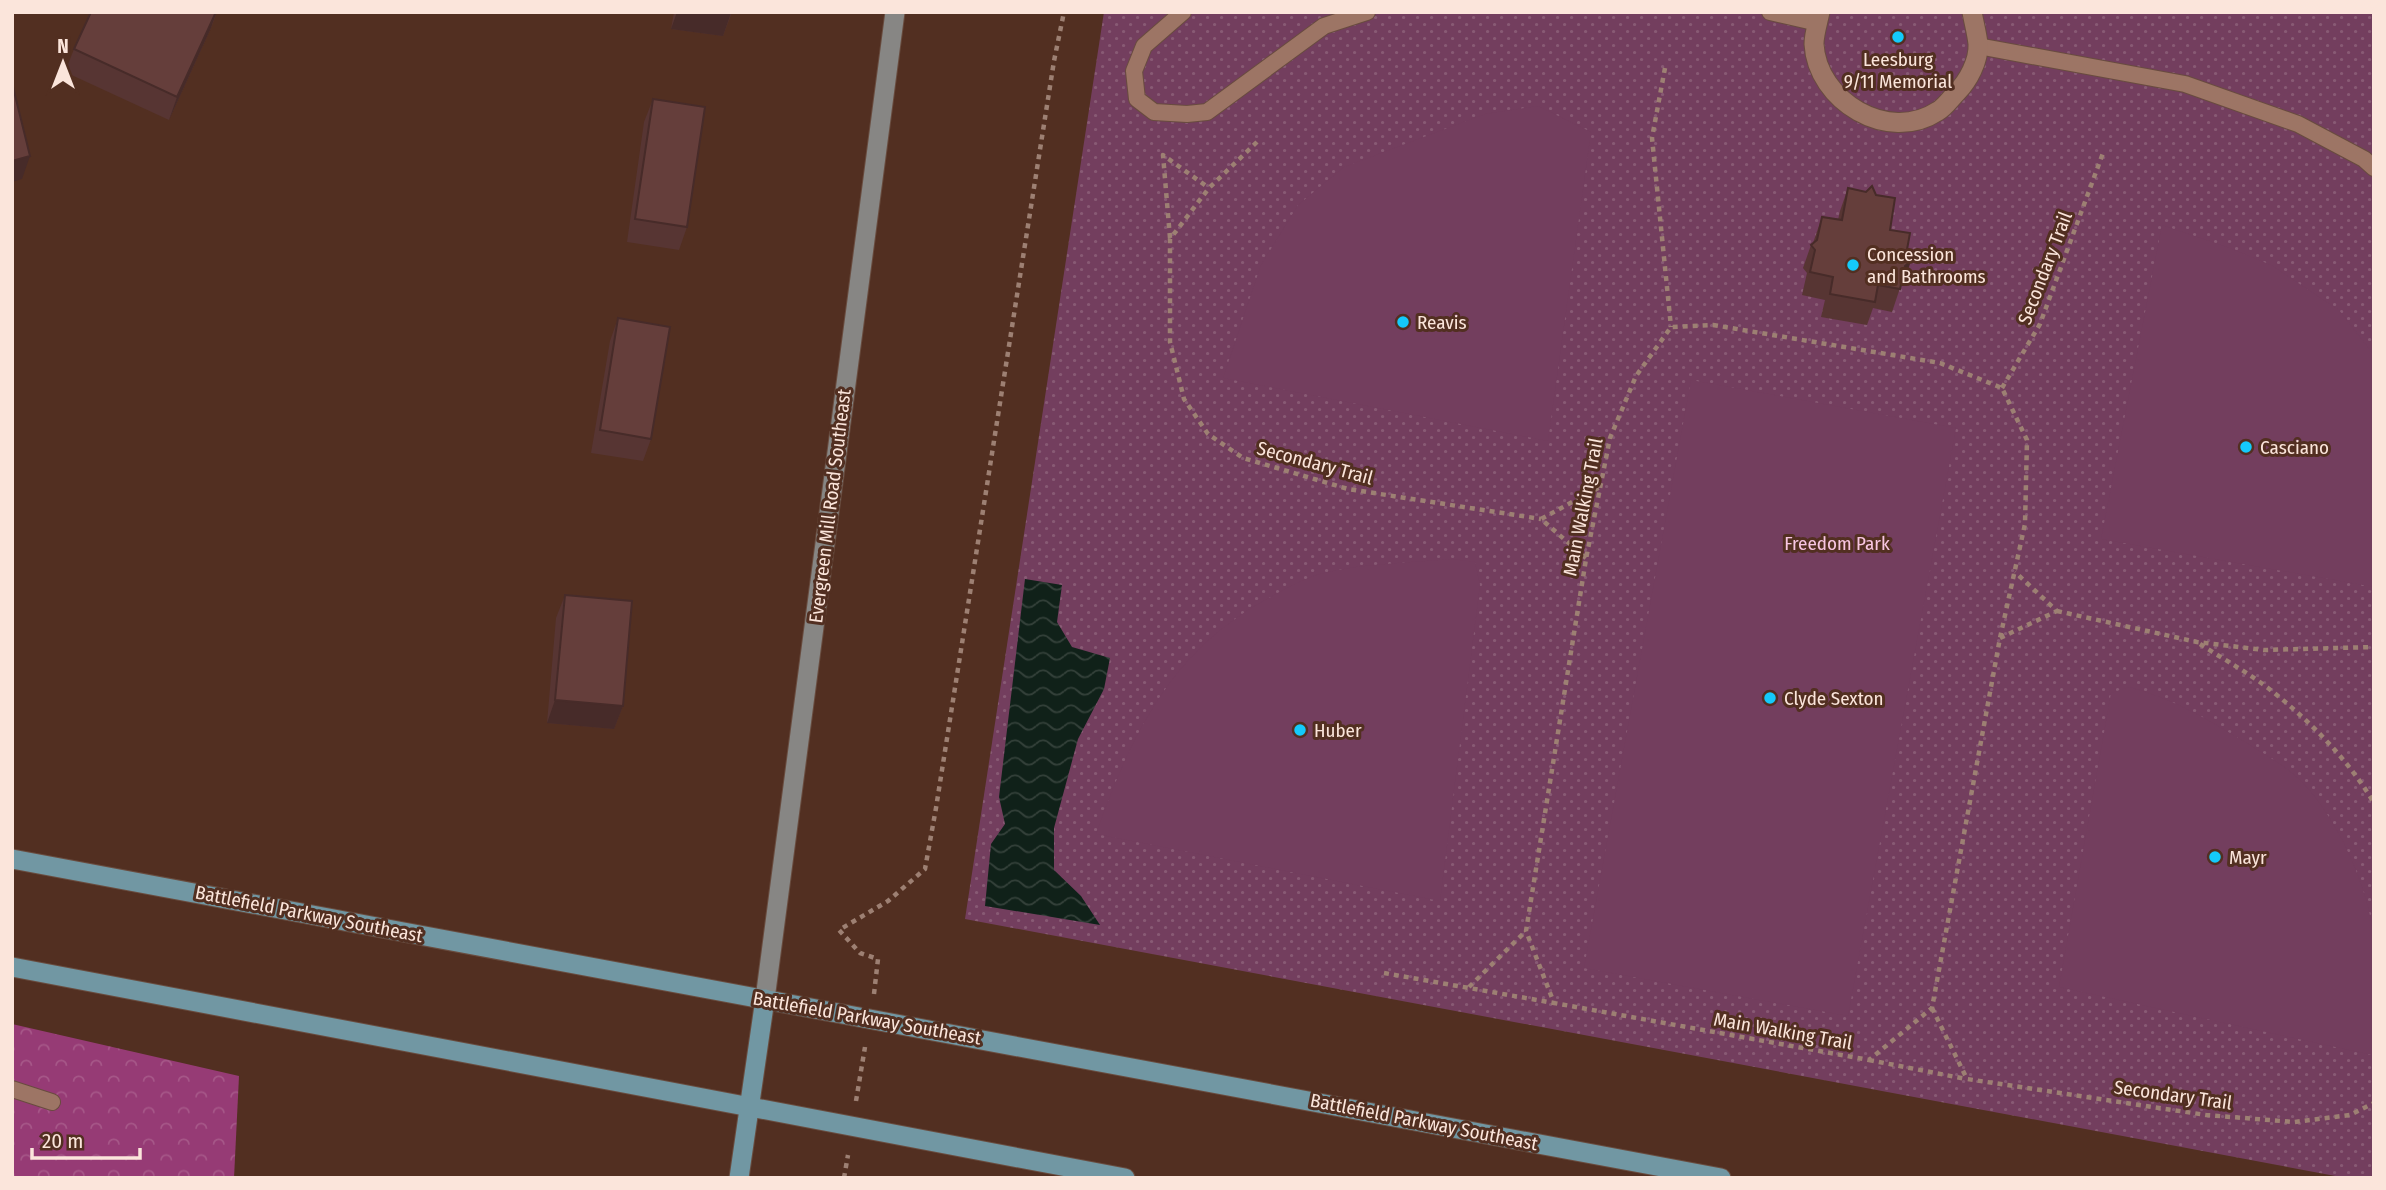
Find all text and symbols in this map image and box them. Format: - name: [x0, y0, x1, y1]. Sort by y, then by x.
- north arrow: [28, 28, 98, 98]
- marker: Leesburg 9/11 Memorial: [1890, 29, 1906, 45]
- text: N: [57, 35, 69, 58]
- place label: Leesburg 9/11 Memorial: [1844, 48, 1952, 93]
- street label: Secondary Trail: [2013, 208, 2077, 328]
- place label: Concession and Bathrooms: [1867, 243, 1986, 288]
- marker: Concession and Bathrooms: [1845, 257, 1861, 273]
- place label: Reavis: [1417, 311, 1467, 334]
- marker: Reavis: [1395, 314, 1411, 330]
- street label: Evergreen Mill Road Southeast: [804, 387, 856, 624]
- street label: Secondary Trail: [1255, 436, 1375, 490]
- street label: Main Walking Trail: [1558, 436, 1608, 578]
- place label: Casciano: [2260, 436, 2329, 459]
- marker: Casciano: [2238, 439, 2254, 455]
- park label: Freedom Park: [1784, 532, 1890, 555]
- place label: Clyde Sexton: [1784, 687, 1884, 710]
- marker: Clyde Sexton: [1762, 690, 1778, 706]
- place label: Huber: [1314, 719, 1362, 742]
- marker: Huber: [1292, 722, 1308, 738]
- place label: Mayr: [2229, 846, 2267, 869]
- marker: Mayr: [2207, 849, 2223, 865]
- street label: Battlefield Parkway Southeast: [193, 881, 426, 948]
- street label: Battlefield Parkway Southeast: [751, 987, 984, 1050]
- street label: Main Walking Trail: [1712, 1007, 1854, 1055]
- street label: Secondary Trail: [2112, 1075, 2234, 1115]
- street label: Battlefield Parkway Southeast: [1308, 1089, 1541, 1156]
- scale bar: [32, 1116, 140, 1160]
- text: 20 m: [42, 1128, 83, 1154]

